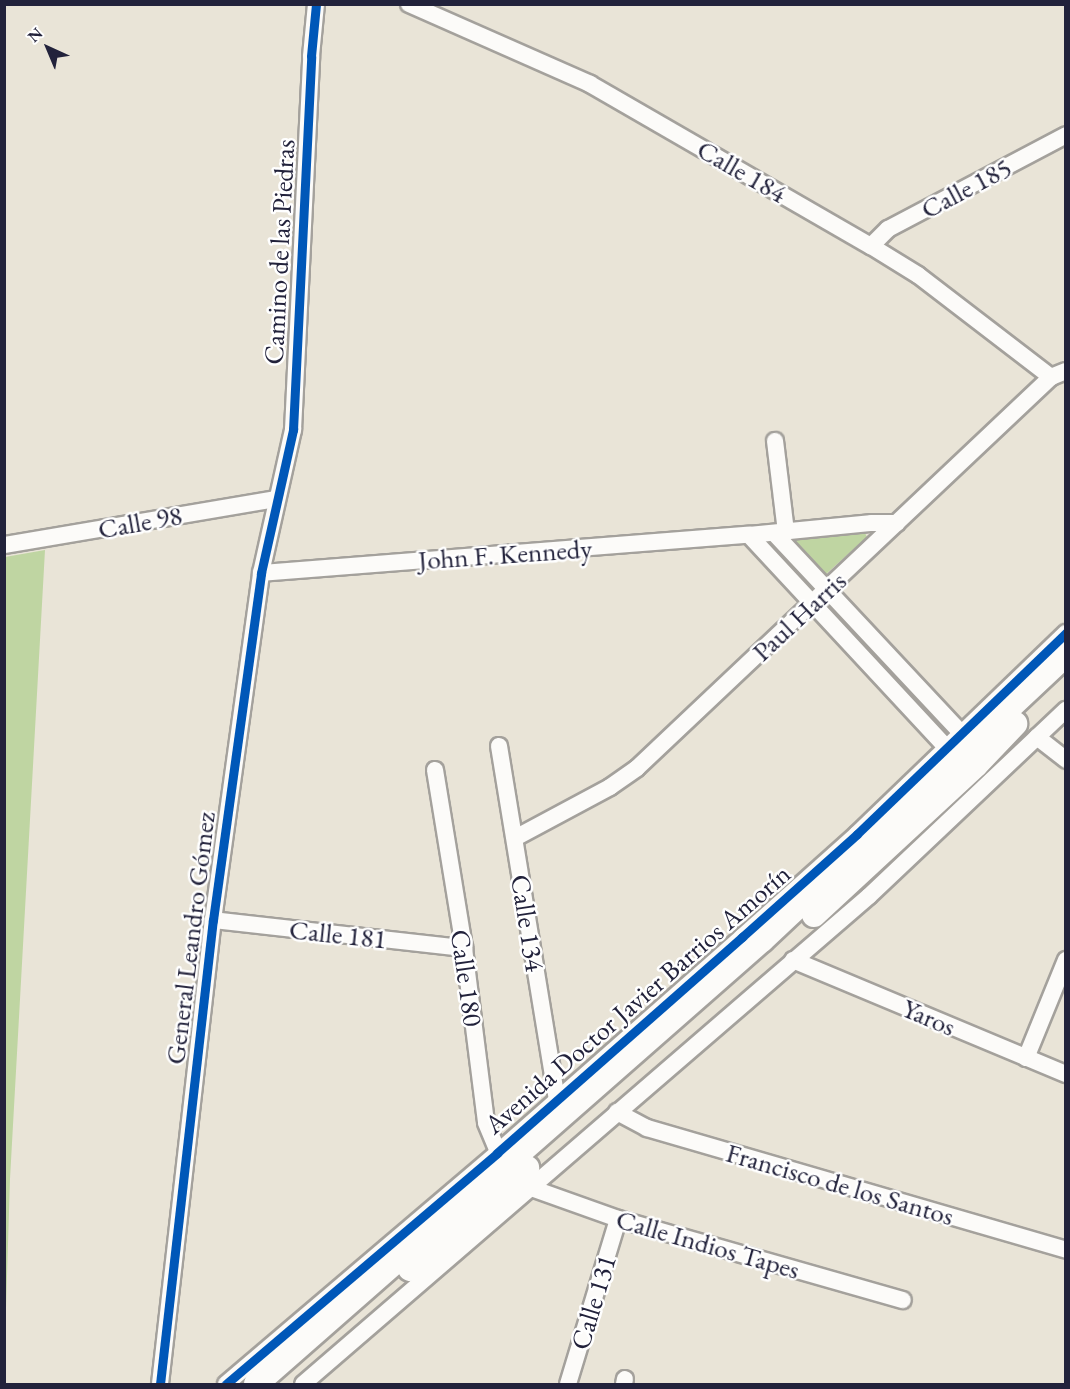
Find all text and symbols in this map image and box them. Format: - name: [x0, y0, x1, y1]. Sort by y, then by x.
- north arrow: [18, 18, 78, 78]
- text: N: [23, 23, 47, 47]
- street label: Calle 184: [692, 133, 792, 209]
- street label: Camino de las Piedras: [257, 139, 301, 365]
- street label: Calle 185: [915, 151, 1017, 225]
- street label: Calle 98: [95, 499, 185, 545]
- street label: John F. Kennedy: [417, 532, 593, 576]
- street label: Paul Harris: [745, 564, 853, 668]
- street label: General Leandro Gómez: [158, 810, 222, 1066]
- street label: Avenida Doctor Javier Barrios Amorín: [477, 857, 797, 1141]
- street label: Calle 134: [504, 872, 552, 974]
- street label: Calle 181: [288, 913, 388, 955]
- street label: Calle 180: [444, 927, 490, 1029]
- street label: Yaros: [897, 991, 961, 1043]
- street label: Francisco de los Santos: [723, 1136, 957, 1232]
- street label: Calle Indios Tapes: [613, 1202, 803, 1286]
- street label: Calle 131: [563, 1251, 623, 1353]

